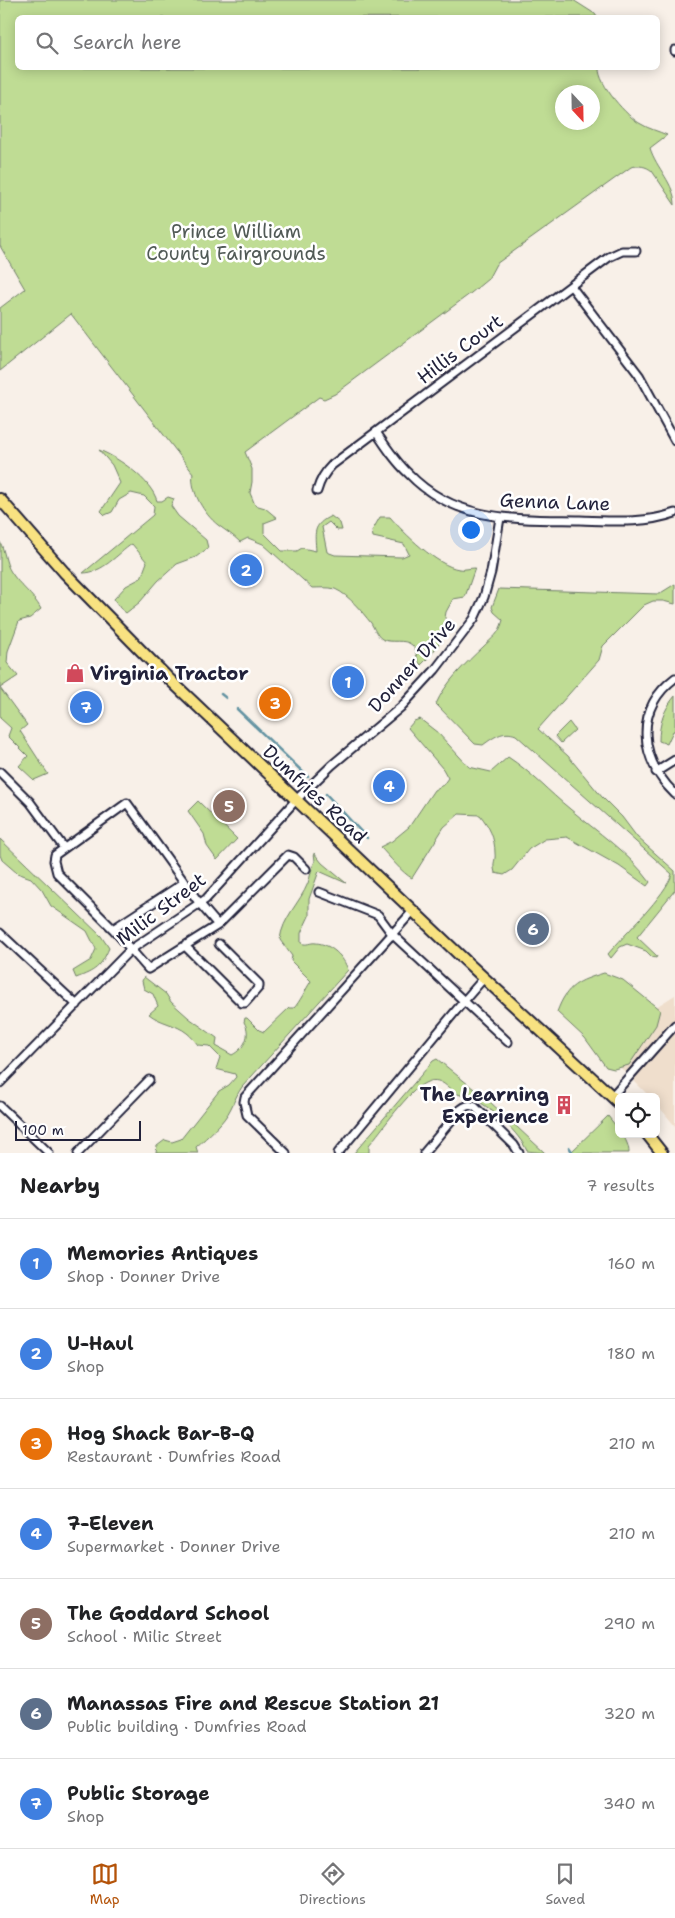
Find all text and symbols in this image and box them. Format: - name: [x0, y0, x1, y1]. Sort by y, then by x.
- search box: [15, 15, 660, 70]
- icon: search: [33, 29, 61, 57]
- text: Search here: [73, 30, 182, 55]
- north arrow: [555, 85, 600, 130]
- park label: Prince William County Fairgrounds: [146, 219, 326, 266]
- street label: Hillis Court: [412, 309, 508, 389]
- street label: Genna Lane: [499, 488, 611, 516]
- your location: [458, 517, 484, 543]
- pin: 2: [230, 551, 262, 589]
- street label: Donner Drive: [363, 612, 461, 718]
- place label: Virginia Tractor: [90, 661, 249, 686]
- shop icon: Virginia Tractor: [64, 662, 86, 684]
- pin: 1: [332, 663, 364, 701]
- pin: 3: [259, 684, 291, 722]
- pin: 7: [70, 688, 102, 726]
- street label: Dumfries Road: [258, 739, 372, 849]
- pin: 4: [373, 767, 405, 805]
- pin: 5: [213, 787, 245, 825]
- street label: Milic Street: [111, 867, 211, 951]
- pin: 6: [517, 910, 549, 948]
- place label: The Learning Experience: [420, 1082, 549, 1129]
- map controls: [615, 1093, 660, 1138]
- button: locate: [615, 1093, 660, 1138]
- building icon: The Learning Experience: [553, 1094, 575, 1116]
- scale bar: [15, 1118, 141, 1141]
- text: 100 m: [22, 1121, 64, 1139]
- text: Nearby: [20, 1172, 100, 1200]
- text: 7 results: [586, 1175, 655, 1196]
- text: Memories Antiques: [67, 1241, 258, 1266]
- text: 1: [32, 1253, 40, 1274]
- text: 160 m: [608, 1253, 655, 1274]
- text: Shop · Donner Drive: [67, 1266, 220, 1287]
- text: U-Haul: [67, 1331, 134, 1356]
- text: 2: [30, 1343, 42, 1364]
- text: 180 m: [607, 1343, 655, 1364]
- text: Shop: [67, 1356, 104, 1377]
- text: Hog Shack Bar-B-Q: [67, 1421, 255, 1446]
- text: 3: [30, 1433, 42, 1454]
- text: 210 m: [608, 1433, 655, 1454]
- text: Restaurant · Dumfries Road: [67, 1446, 281, 1467]
- text: 7-Eleven: [67, 1511, 154, 1536]
- text: 4: [30, 1523, 42, 1544]
- text: 210 m: [608, 1523, 655, 1544]
- text: Supermarket · Donner Drive: [67, 1536, 281, 1557]
- text: The Goddard School: [67, 1601, 269, 1626]
- text: 5: [31, 1613, 41, 1634]
- text: 290 m: [603, 1613, 655, 1634]
- text: School · Milic Street: [67, 1626, 222, 1647]
- text: Manassas Fire and Rescue Station 21: [67, 1691, 439, 1716]
- text: 6: [30, 1703, 42, 1724]
- text: 320 m: [604, 1703, 655, 1724]
- text: Public building · Dumfries Road: [67, 1716, 307, 1737]
- text: Public Storage: [67, 1781, 210, 1806]
- text: 7: [30, 1793, 42, 1814]
- text: 340 m: [603, 1793, 655, 1814]
- text: Shop: [67, 1806, 104, 1827]
- tab: Map: [90, 1860, 120, 1908]
- tab: Directions: [299, 1860, 366, 1908]
- tab: Saved: [546, 1860, 585, 1908]

